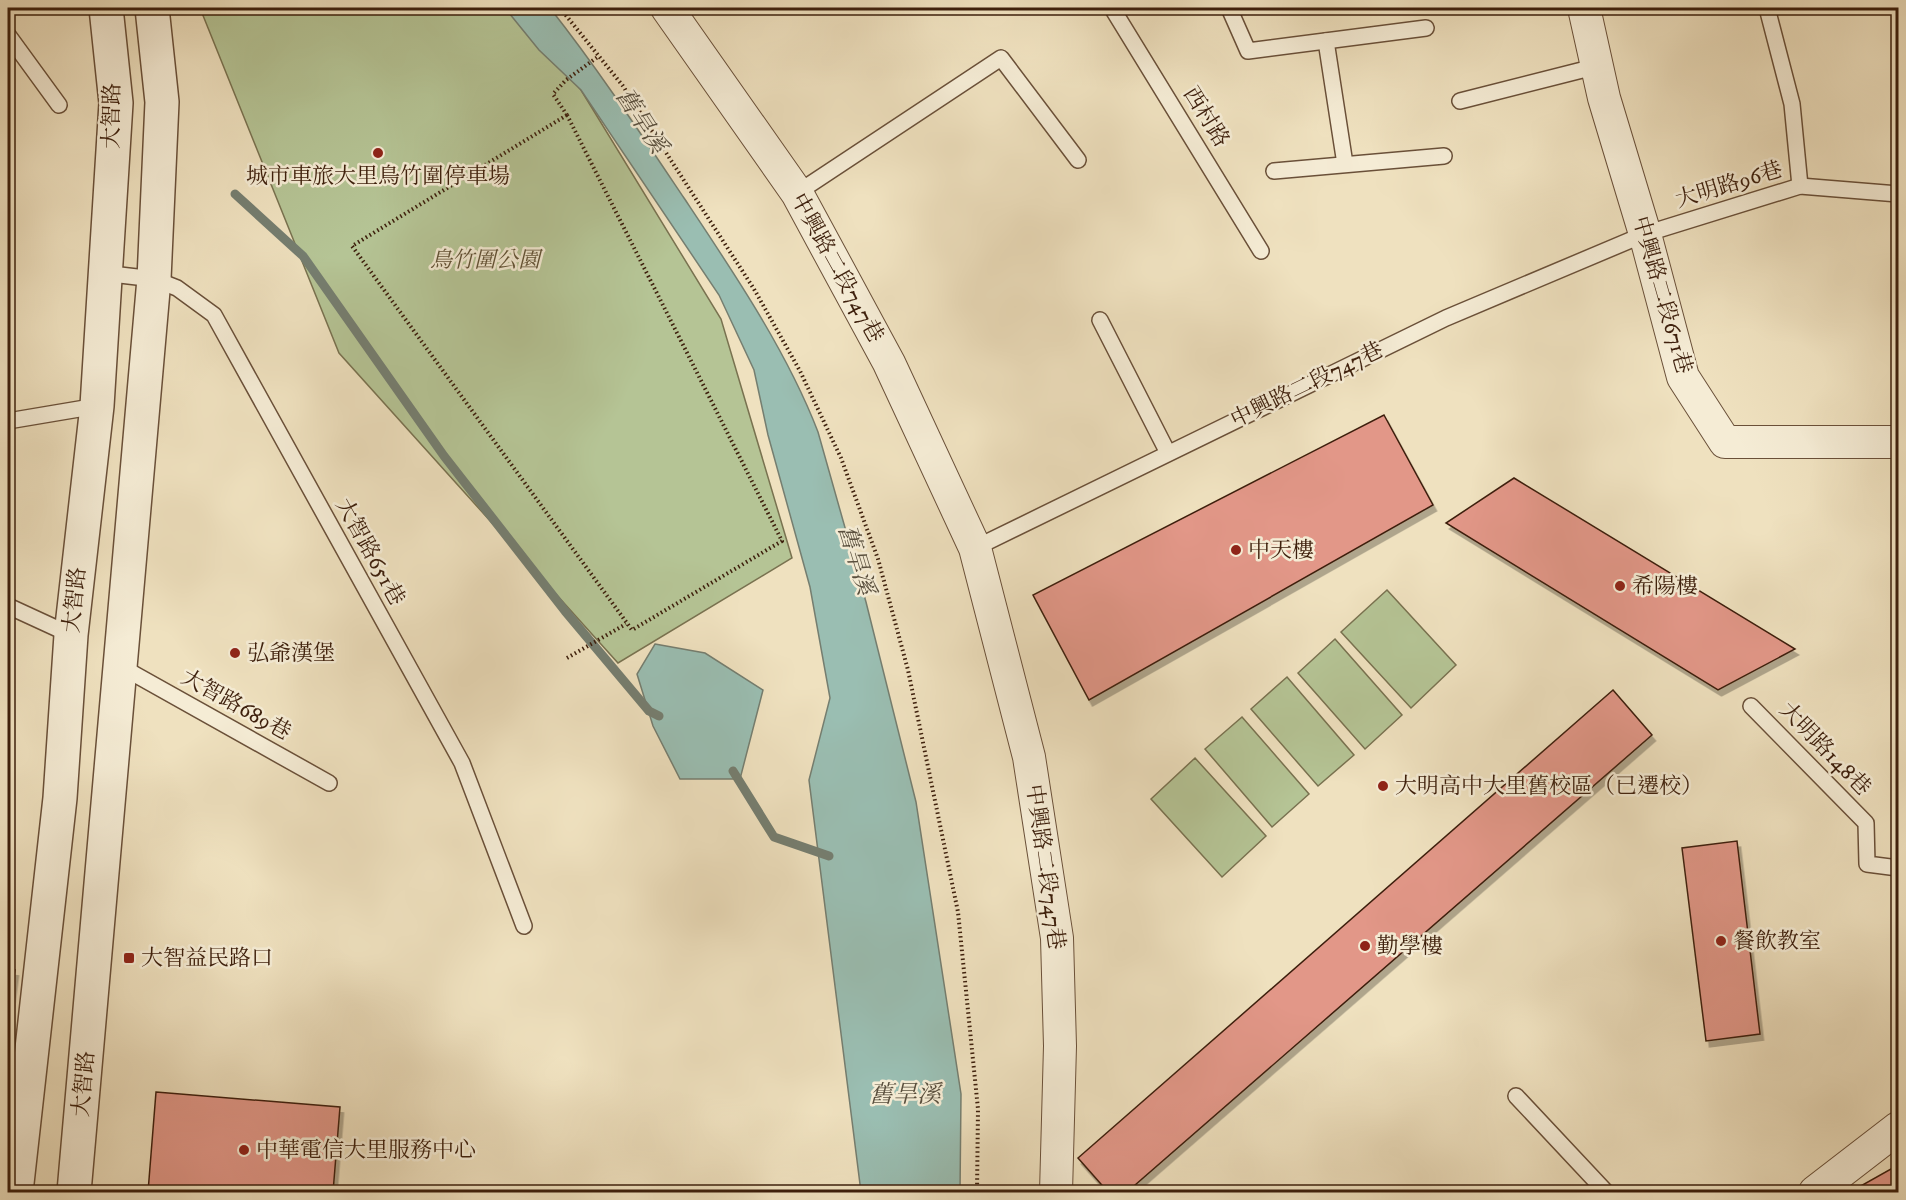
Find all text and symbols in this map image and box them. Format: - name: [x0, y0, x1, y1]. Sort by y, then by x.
- street label: 西村路: [1177, 82, 1235, 152]
- street label: 大智路: [98, 83, 126, 149]
- water label: 舊旱溪: [609, 83, 675, 162]
- marker: 城市車旅大里鳥竹圍停車場: [371, 146, 385, 160]
- street label: 大明路96巷: [1672, 156, 1786, 214]
- place label: 城市車旅大里鳥竹圍停車場: [246, 163, 510, 190]
- street label: 中興路二段747巷: [785, 189, 889, 347]
- street label: 中興路二段671巷: [1627, 213, 1697, 377]
- park label: 鳥竹圍公園: [430, 247, 543, 274]
- street label: 中興路二段747巷: [1226, 336, 1388, 434]
- street label: 大智路651巷: [329, 494, 411, 610]
- water label: 舊旱溪: [831, 521, 882, 602]
- place label: 中天樓: [1248, 537, 1314, 564]
- marker: 中天樓: [1229, 543, 1243, 557]
- street label: 大智路: [58, 566, 92, 634]
- place label: 希陽樓: [1632, 573, 1698, 600]
- marker: 希陽樓: [1613, 579, 1627, 593]
- place label: 弘爺漢堡: [247, 640, 335, 667]
- marker: 弘爺漢堡: [228, 646, 242, 660]
- street label: 大智路689巷: [176, 664, 296, 746]
- street label: 大明路148巷: [1774, 697, 1876, 801]
- place label: 大明高中大里舊校區（已遷校）: [1395, 773, 1703, 800]
- marker: 大明高中大里舊校區（已遷校）: [1376, 779, 1390, 793]
- street label: 中興路二段747巷: [1020, 783, 1070, 951]
- place label: 餐飲教室: [1733, 928, 1821, 955]
- place label: 勤學樓: [1377, 933, 1443, 960]
- marker: 餐飲教室: [1714, 934, 1728, 948]
- marker: 勤學樓: [1358, 939, 1372, 953]
- place label: 大智益民路口: [141, 945, 273, 972]
- marker: 大智益民路口: [122, 951, 136, 965]
- street label: 大智路: [68, 1050, 100, 1118]
- water label: 舊旱溪: [869, 1080, 944, 1110]
- place label: 中華電信大里服務中心: [256, 1137, 476, 1164]
- marker: 中華電信大里服務中心: [237, 1143, 251, 1157]

